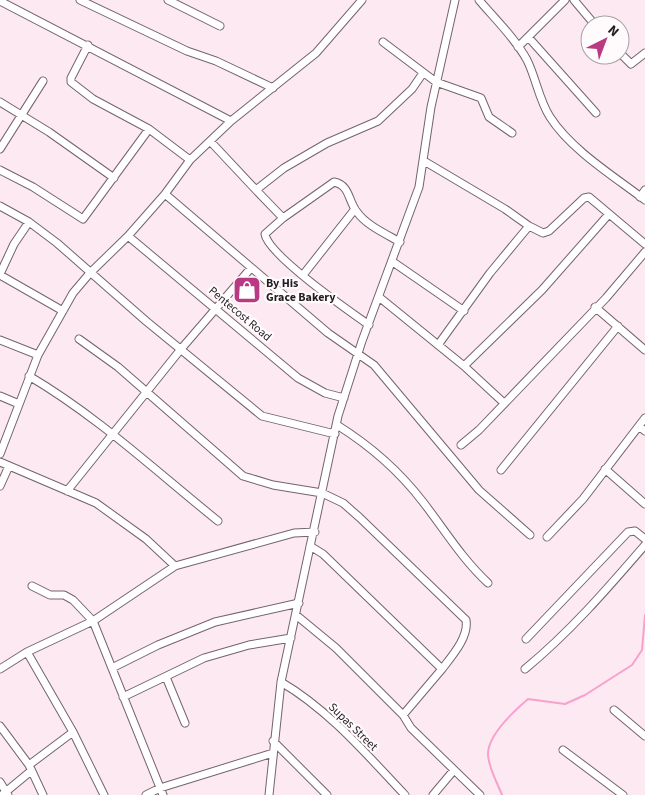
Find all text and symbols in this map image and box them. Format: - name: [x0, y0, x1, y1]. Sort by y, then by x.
- north arrow: [580, 15, 630, 65]
- text: N: [603, 21, 623, 42]
- shop icon: By His Grace Bakery: [232, 275, 262, 305]
- place label: By His Grace Bakery: [266, 275, 336, 306]
- street label: Pentecost Road: [205, 283, 275, 345]
- street label: Supas Street: [324, 699, 382, 755]

